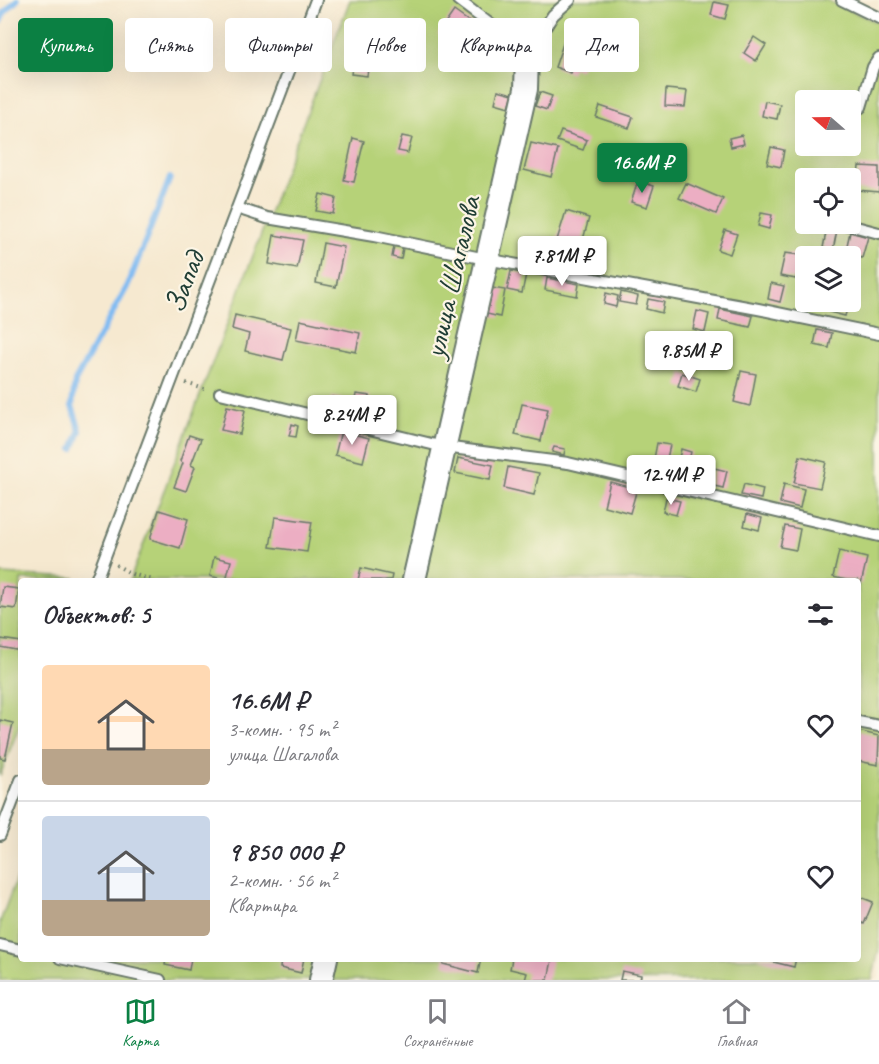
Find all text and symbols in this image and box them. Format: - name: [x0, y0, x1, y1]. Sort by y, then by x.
- chip: Купить: [18, 18, 113, 72]
- chip: Снять: [125, 18, 213, 72]
- chip: Фильтры: [225, 18, 332, 72]
- chip: Новое: [344, 18, 426, 72]
- chip: Квартира: [438, 18, 552, 72]
- chip: Дом: [564, 18, 639, 72]
- north arrow: [795, 90, 861, 156]
- map controls: [795, 90, 861, 312]
- pin: 16.6M ₽: [587, 143, 697, 194]
- text: 16.6M ₽: [611, 150, 673, 175]
- button: locate: [795, 168, 861, 234]
- street label: улица Шагалова: [415, 191, 489, 364]
- pin: 7.81M ₽: [507, 236, 617, 287]
- text: 7.81M ₽: [532, 243, 592, 268]
- street label: Запад: [155, 244, 214, 318]
- button: layers: [795, 246, 861, 312]
- pin: 9.85M ₽: [634, 331, 744, 382]
- text: 9.85M ₽: [659, 338, 719, 363]
- pin: 8.24M ₽: [297, 395, 407, 446]
- text: 8.24M ₽: [322, 402, 382, 427]
- pin: 12.4M ₽: [616, 455, 726, 506]
- text: 12.4M ₽: [641, 462, 701, 487]
- text: Объектов: 5: [42, 598, 150, 631]
- icon: filters: [804, 598, 837, 631]
- text: 16.6M ₽: [228, 684, 308, 717]
- icon: home: [90, 689, 162, 761]
- icon: heart: [804, 709, 837, 742]
- text: 3-комн. · 95 m²: [228, 717, 336, 742]
- text: улица Шагалова: [228, 742, 338, 767]
- text: 9 850 000 ₽: [228, 835, 342, 868]
- icon: home: [90, 840, 162, 912]
- icon: heart: [804, 860, 837, 893]
- text: 2-комн. · 56 m²: [228, 868, 336, 893]
- text: Квартира: [228, 893, 296, 918]
- tab: Карта: [122, 995, 159, 1051]
- tab: Сохранённые: [403, 995, 472, 1051]
- tab: Главная: [717, 995, 757, 1051]

